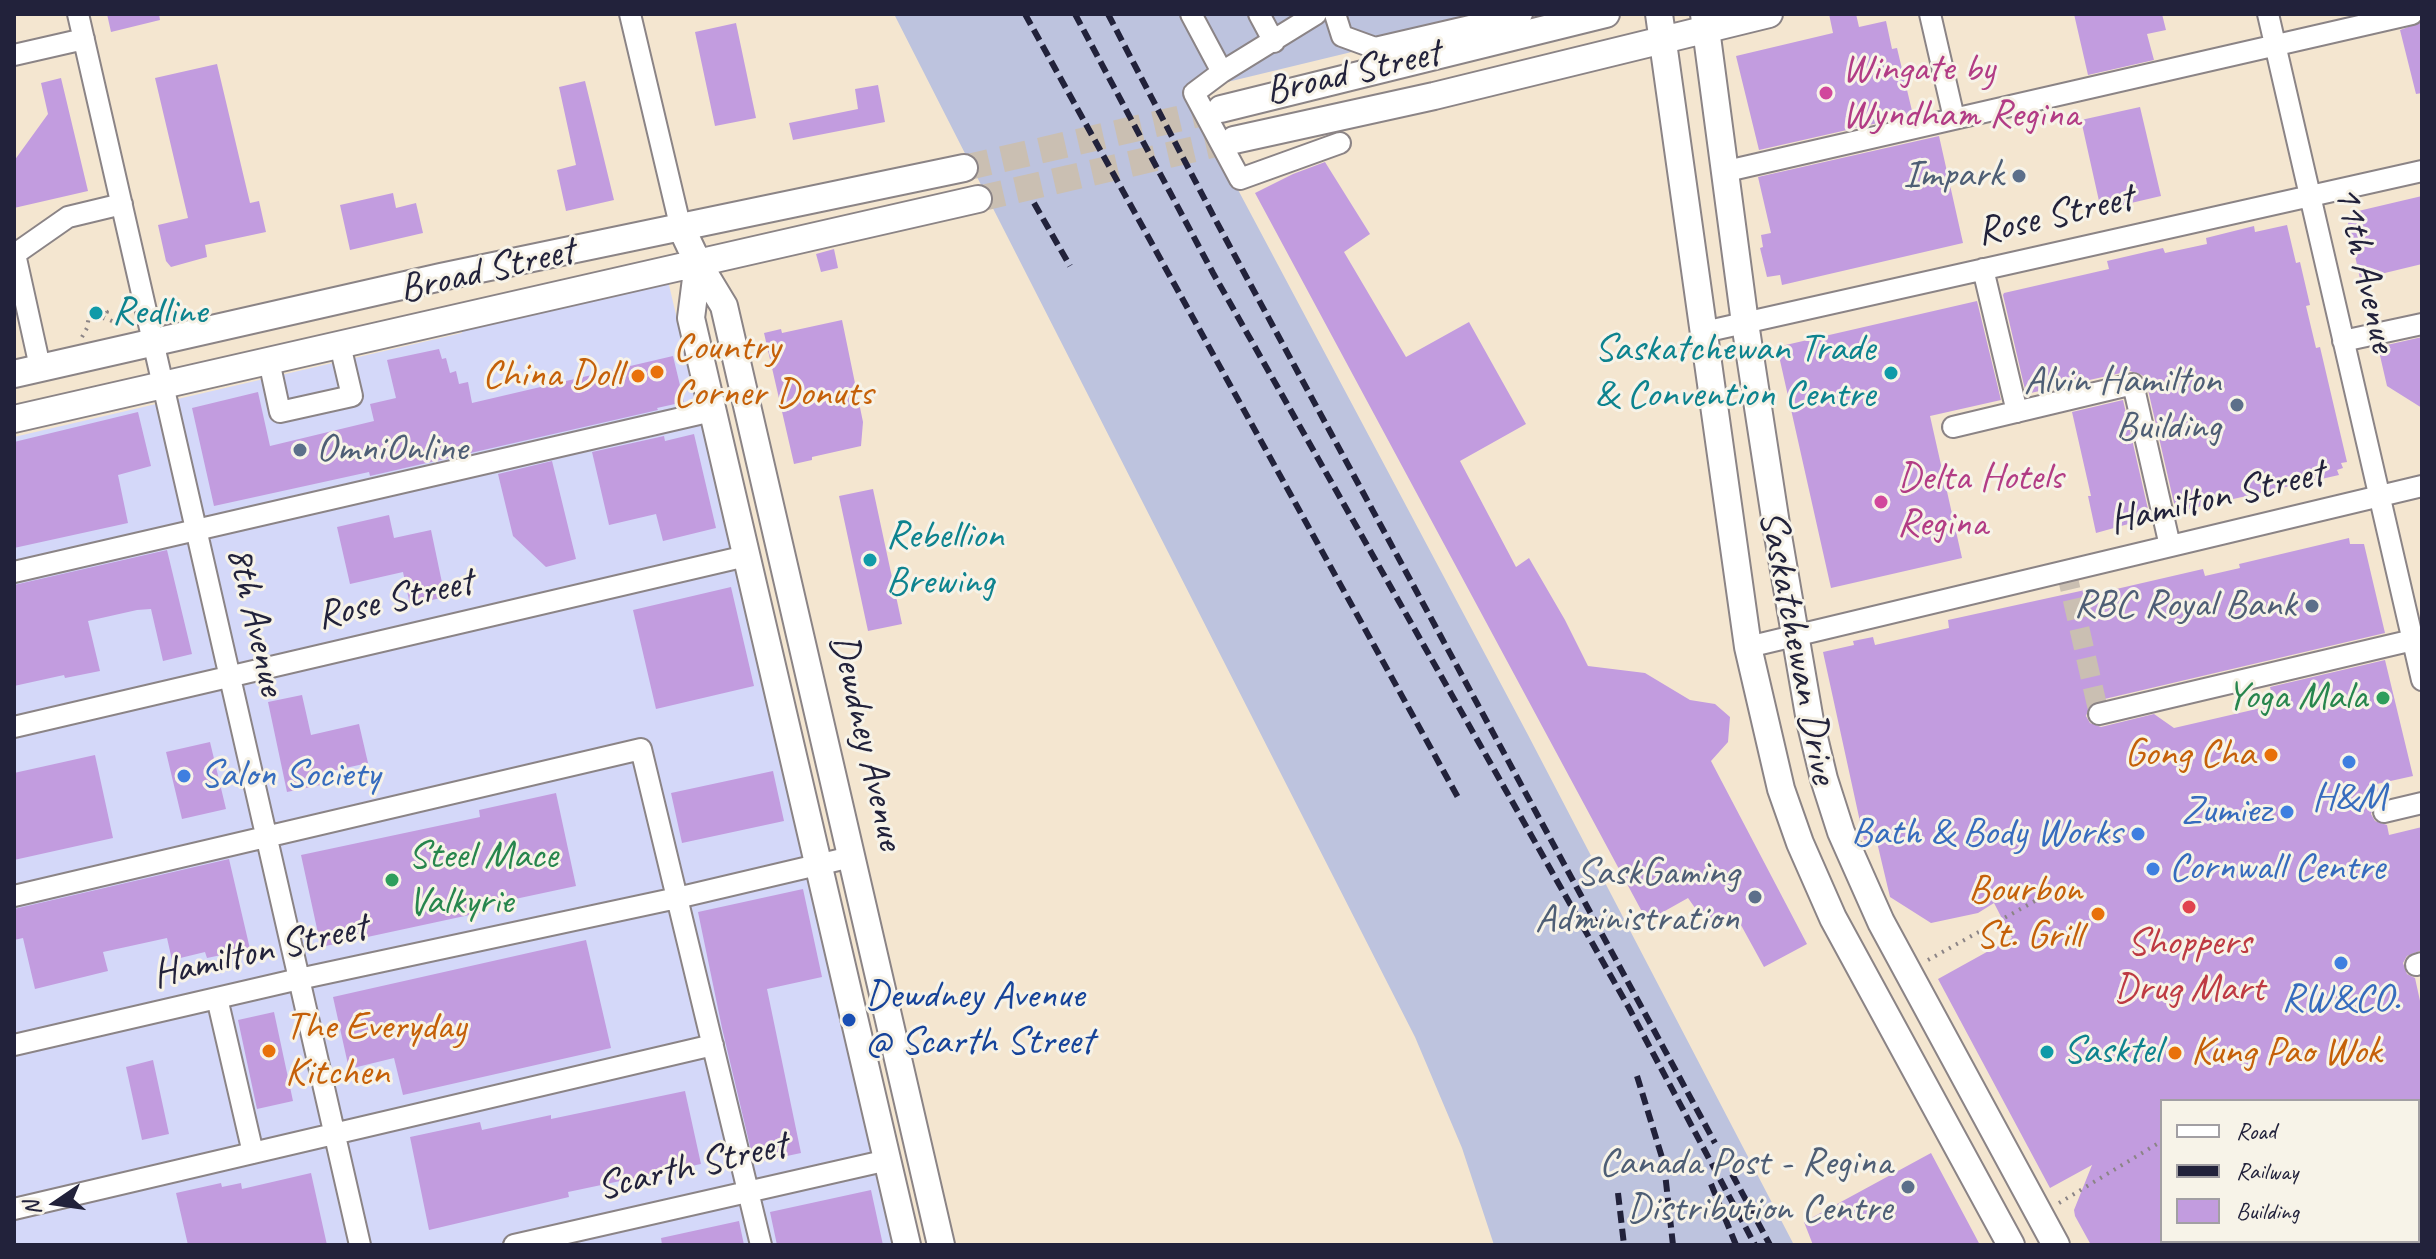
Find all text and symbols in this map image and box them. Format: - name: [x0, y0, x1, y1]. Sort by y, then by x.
- street label: Broad Street: [1261, 30, 1445, 116]
- place label: Wingate by Wyndham Regina: [1842, 46, 2079, 140]
- marker: Wingate by Wyndham Regina: [1817, 84, 1835, 102]
- place label: Impark: [1903, 152, 2003, 200]
- marker: Impark: [2010, 167, 2028, 185]
- street label: Rose Street: [1972, 175, 2138, 257]
- street label: 11th Avenue: [2322, 181, 2406, 357]
- street label: Broad Street: [395, 228, 579, 314]
- place label: Redline: [112, 289, 207, 337]
- marker: Redline: [87, 304, 105, 322]
- place label: Country Corner Donuts: [673, 325, 873, 419]
- place label: Saskatchewan Trade & Convention Centre: [1594, 326, 1875, 420]
- place label: China Doll: [482, 352, 622, 400]
- place label: Alvin Hamilton Building: [2024, 358, 2221, 452]
- marker: Country Corner Donuts: [648, 363, 666, 381]
- marker: Saskatchewan Trade & Convention Centre: [1882, 364, 1900, 382]
- marker: China Doll: [629, 367, 647, 385]
- marker: Alvin Hamilton Building: [2228, 396, 2246, 414]
- place label: OmniOnline: [316, 426, 468, 474]
- marker: OmniOnline: [291, 441, 309, 459]
- street label: Hamilton Street: [2105, 450, 2329, 546]
- place label: Delta Hotels Regina: [1897, 455, 2063, 549]
- marker: Delta Hotels Regina: [1872, 493, 1890, 511]
- street label: Saskatchewan Drive: [1747, 506, 1847, 788]
- place label: Rebellion Brewing: [886, 513, 1004, 607]
- street label: 8th Avenue: [215, 542, 295, 700]
- marker: Rebellion Brewing: [861, 551, 879, 569]
- street label: Rose Street: [312, 559, 478, 641]
- place label: RBC Royal Bank: [2074, 582, 2296, 630]
- marker: RBC Royal Bank: [2303, 597, 2321, 615]
- street label: Dewdney Avenue: [818, 630, 914, 854]
- place label: Yoga Mala: [2226, 674, 2367, 722]
- marker: Yoga Mala: [2374, 689, 2392, 707]
- place label: Gong Cha: [2125, 731, 2255, 779]
- marker: Gong Cha: [2262, 746, 2280, 764]
- place label: Salon Society: [200, 752, 380, 800]
- marker: H&M: [2340, 753, 2358, 771]
- marker: Salon Society: [175, 767, 193, 785]
- place label: H&M: [2312, 775, 2386, 823]
- place label: Zumiez: [2181, 788, 2271, 836]
- marker: Zumiez: [2278, 803, 2296, 821]
- place label: Bath & Body Works: [1851, 810, 2122, 858]
- marker: Bath & Body Works: [2129, 825, 2147, 843]
- place label: Steel Mace Valkyrie: [408, 833, 557, 927]
- place label: Cornwall Centre: [2169, 845, 2385, 893]
- place label: SaskGaming Administration: [1535, 850, 1739, 944]
- marker: Cornwall Centre: [2144, 860, 2162, 878]
- place label: Bourbon St. Grill: [1968, 867, 2082, 961]
- marker: Steel Mace Valkyrie: [383, 871, 401, 889]
- marker: SaskGaming Administration: [1746, 888, 1764, 906]
- marker: Shoppers Drug Mart: [2180, 898, 2198, 916]
- street label: Hamilton Street: [148, 904, 372, 1000]
- marker: Bourbon St. Grill: [2089, 905, 2107, 923]
- place label: Shoppers Drug Mart: [2114, 920, 2264, 1014]
- marker: RW&CO.: [2332, 954, 2350, 972]
- place label: Dewdney Avenue @ Scarth Street: [865, 973, 1094, 1067]
- place label: RW&CO.: [2281, 976, 2401, 1024]
- place label: The Everyday Kitchen: [285, 1004, 466, 1098]
- marker: Dewdney Avenue @ Scarth Street: [840, 1011, 858, 1029]
- place label: Sasktel: [2063, 1028, 2161, 1076]
- place label: Kung Pao Wok: [2191, 1029, 2381, 1077]
- marker: The Everyday Kitchen: [260, 1042, 278, 1060]
- marker: Sasktel: [2038, 1043, 2056, 1061]
- marker: Kung Pao Wok: [2166, 1044, 2184, 1062]
- legend: [2160, 1099, 2420, 1243]
- text: Road: [2236, 1116, 2276, 1146]
- street label: Scarth Street: [592, 1122, 792, 1212]
- place label: Canada Post - Regina Distribution Centre: [1599, 1140, 1892, 1234]
- text: Railway: [2236, 1156, 2298, 1186]
- north arrow: [16, 1163, 96, 1243]
- marker: Canada Post - Regina Distribution Centre: [1899, 1178, 1917, 1196]
- text: Building: [2236, 1196, 2299, 1226]
- text: N: [17, 1199, 48, 1218]

